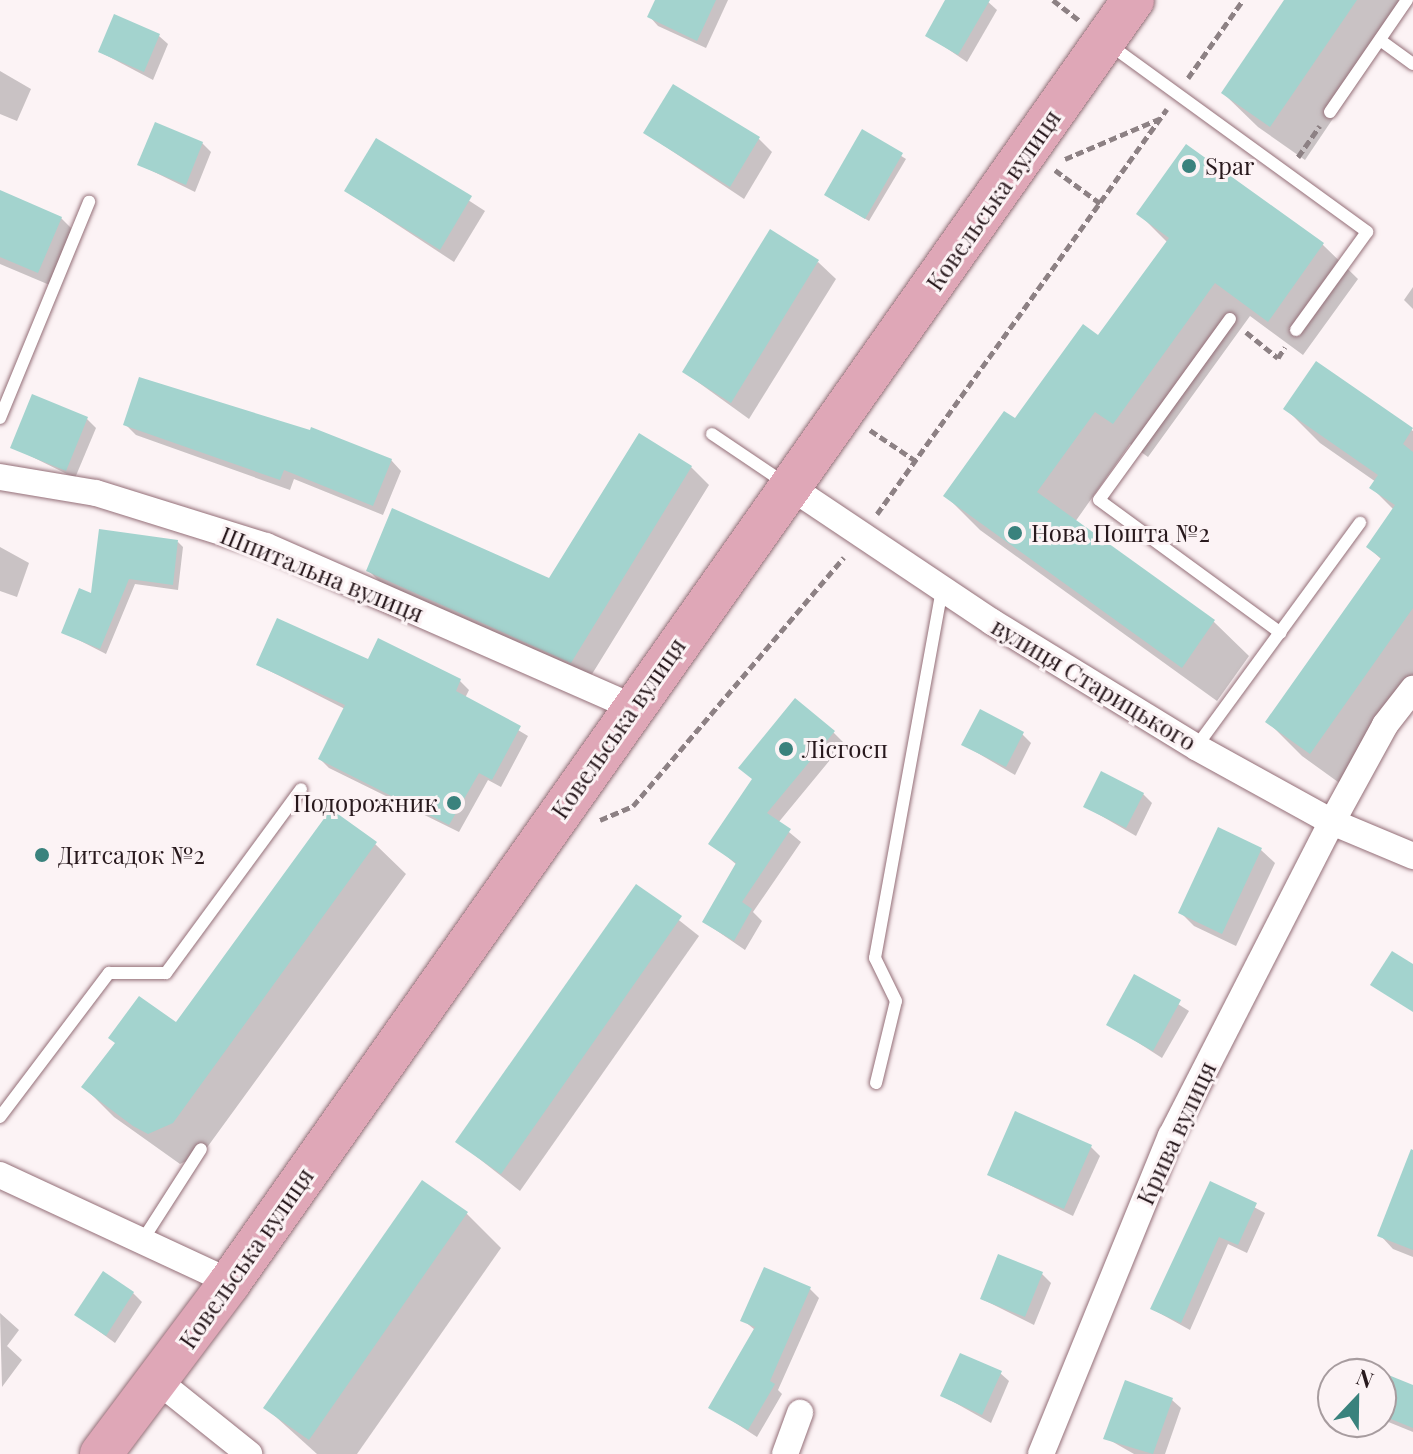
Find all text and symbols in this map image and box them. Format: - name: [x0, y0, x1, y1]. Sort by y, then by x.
- street label: Ковельська вулиця: [920, 104, 1066, 296]
- place label: Spar: [1205, 152, 1255, 180]
- marker: Spar: [1180, 157, 1198, 175]
- place label: Нова Пошта №2: [1031, 519, 1210, 547]
- street label: Шпитальна вулиця: [216, 520, 428, 628]
- marker: Нова Пошта №2: [1006, 524, 1024, 542]
- street label: вулиця Старицького: [987, 612, 1201, 756]
- street label: Ковельська вулиця: [545, 632, 691, 824]
- place label: Лісгосп: [802, 735, 888, 763]
- marker: Лісгосп: [777, 740, 795, 758]
- place label: Подорожник: [293, 789, 438, 817]
- marker: Подорожник: [445, 794, 463, 812]
- place label: Дитсадок №2: [58, 841, 205, 869]
- marker: Дитсадок №2: [33, 846, 51, 864]
- street label: Крива вулиця: [1130, 1057, 1222, 1209]
- street label: Ковельська вулиця: [173, 1162, 319, 1354]
- north arrow: [1317, 1358, 1397, 1438]
- text: N: [1352, 1361, 1378, 1394]

